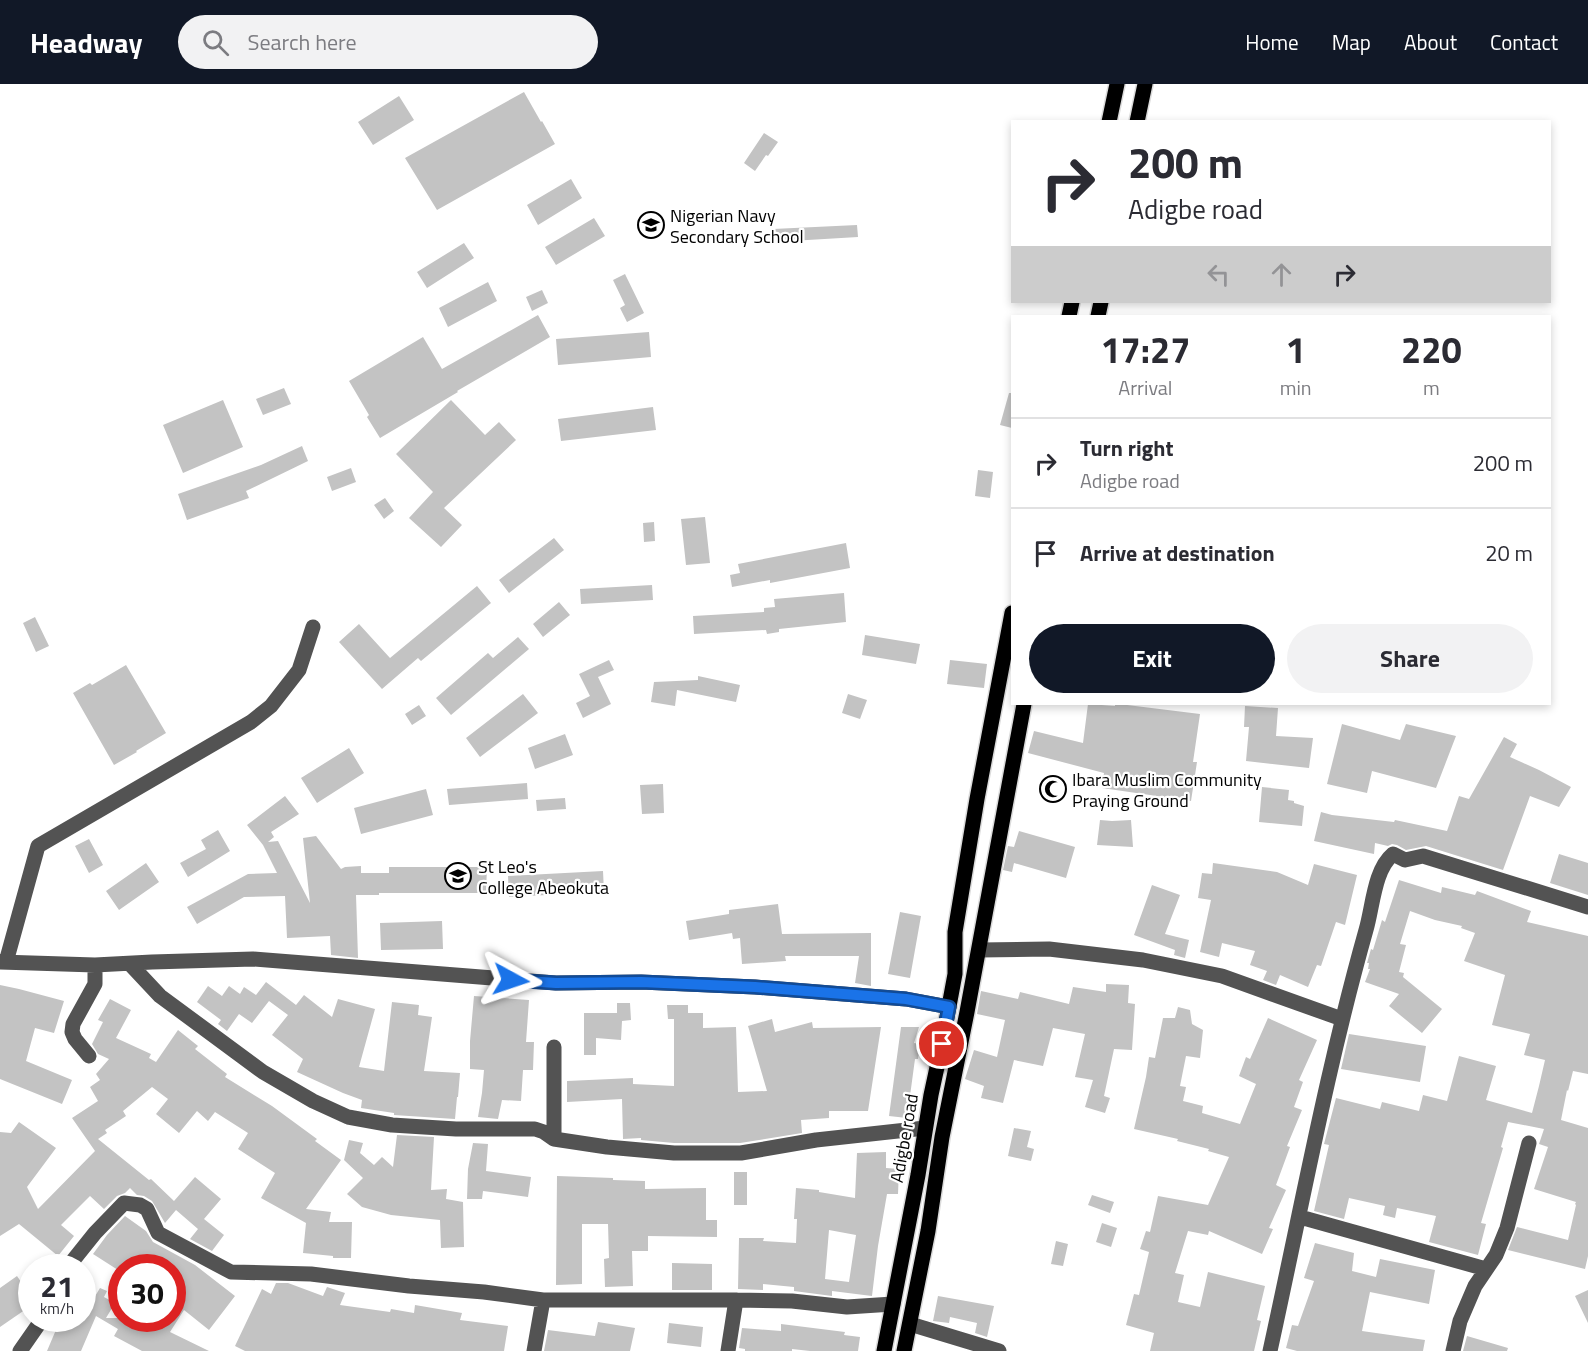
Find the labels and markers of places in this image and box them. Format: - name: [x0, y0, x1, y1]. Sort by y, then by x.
- place label: Nigerian Navy Secondary School: [670, 202, 804, 250]
- school or university icon: Nigerian Navy Secondary School: [636, 210, 666, 240]
- place label: Ibara Muslim Community Praying Ground: [1072, 766, 1262, 814]
- mosque icon: Ibara Muslim Community Praying Ground: [1038, 774, 1068, 804]
- place label: St Leo's College Abeokuta: [478, 853, 609, 901]
- school or university icon: St Leo's College Abeokuta: [443, 861, 473, 891]
- pin: [916, 1018, 967, 1069]

